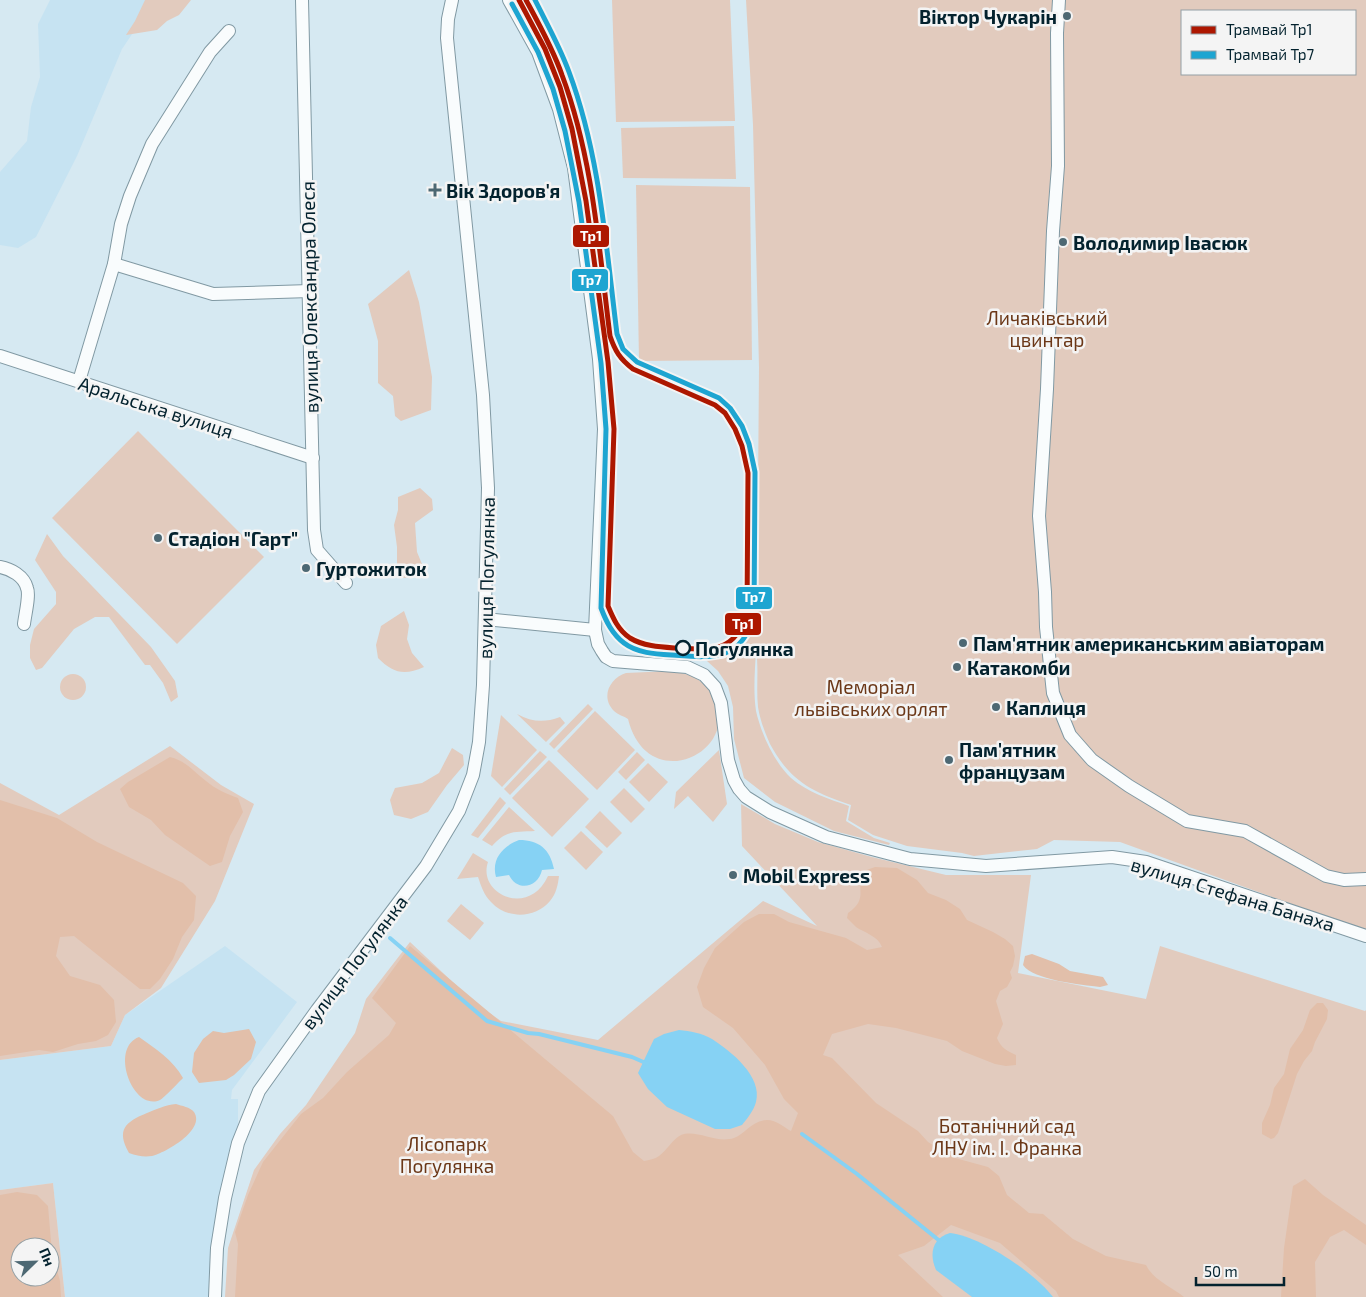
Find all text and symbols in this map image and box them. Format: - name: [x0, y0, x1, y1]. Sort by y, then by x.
- place label: Віктор Чукарін: [919, 5, 1057, 28]
- marker: Віктор Чукарін: [1061, 10, 1073, 22]
- legend: [1181, 10, 1356, 75]
- text: Трамвай Тр1: [1226, 20, 1313, 38]
- text: Трамвай Тр7: [1226, 45, 1315, 63]
- place label: Вік Здоров'я: [446, 179, 560, 202]
- street label: вулиця Олександра Олеся: [295, 181, 324, 413]
- marker: Вік Здоров'я: [428, 183, 442, 197]
- line badge: Тр1: [572, 224, 610, 248]
- text: Тр1: [580, 227, 602, 244]
- place label: Володимир Івасюк: [1073, 231, 1248, 254]
- marker: Володимир Івасюк: [1057, 236, 1069, 248]
- line badge: Тр7: [571, 268, 609, 292]
- text: Тр7: [578, 271, 602, 288]
- park label: Личаківський цвинтар: [986, 306, 1108, 351]
- street label: Аральська вулиця: [75, 371, 236, 444]
- street label: вулиця Погулянка: [473, 497, 500, 659]
- place label: Стадіон "Гарт": [168, 527, 298, 550]
- marker: Стадіон "Гарт": [152, 532, 164, 544]
- place label: Гуртожиток: [316, 557, 427, 580]
- marker: Гуртожиток: [300, 562, 312, 574]
- line badge: Тр7: [735, 586, 773, 610]
- text: Тр7: [742, 588, 766, 605]
- line badge: Тр1: [724, 612, 762, 636]
- text: Тр1: [732, 615, 754, 632]
- place label: Пам'ятник американським авіаторам: [973, 632, 1324, 655]
- place label: Погулянка: [695, 637, 794, 660]
- marker: Пам'ятник американським авіаторам: [957, 637, 969, 649]
- marker: Погулянка: [675, 640, 691, 656]
- place label: Катакомби: [967, 656, 1070, 679]
- marker: Катакомби: [951, 661, 963, 673]
- park label: Меморіал львівських орлят: [794, 675, 948, 720]
- place label: Каплиця: [1006, 696, 1086, 719]
- marker: Каплиця: [990, 701, 1002, 713]
- place label: Пам'ятник французам: [959, 738, 1065, 783]
- marker: Пам'ятник французам: [943, 754, 955, 766]
- street label: вулиця Стефана Банаха: [1128, 852, 1338, 937]
- place label: Mobil Express: [743, 864, 870, 887]
- marker: Mobil Express: [727, 869, 739, 881]
- street label: вулиця Погулянка: [296, 890, 413, 1034]
- park label: Ботанічний сад ЛНУ ім. І. Франка: [932, 1114, 1082, 1159]
- park label: Лісопарк Погулянка: [400, 1132, 494, 1178]
- north arrow: [10, 1237, 60, 1287]
- text: Пн: [36, 1245, 59, 1268]
- scale bar: [1196, 1254, 1284, 1286]
- text: 50 m: [1204, 1262, 1238, 1280]

